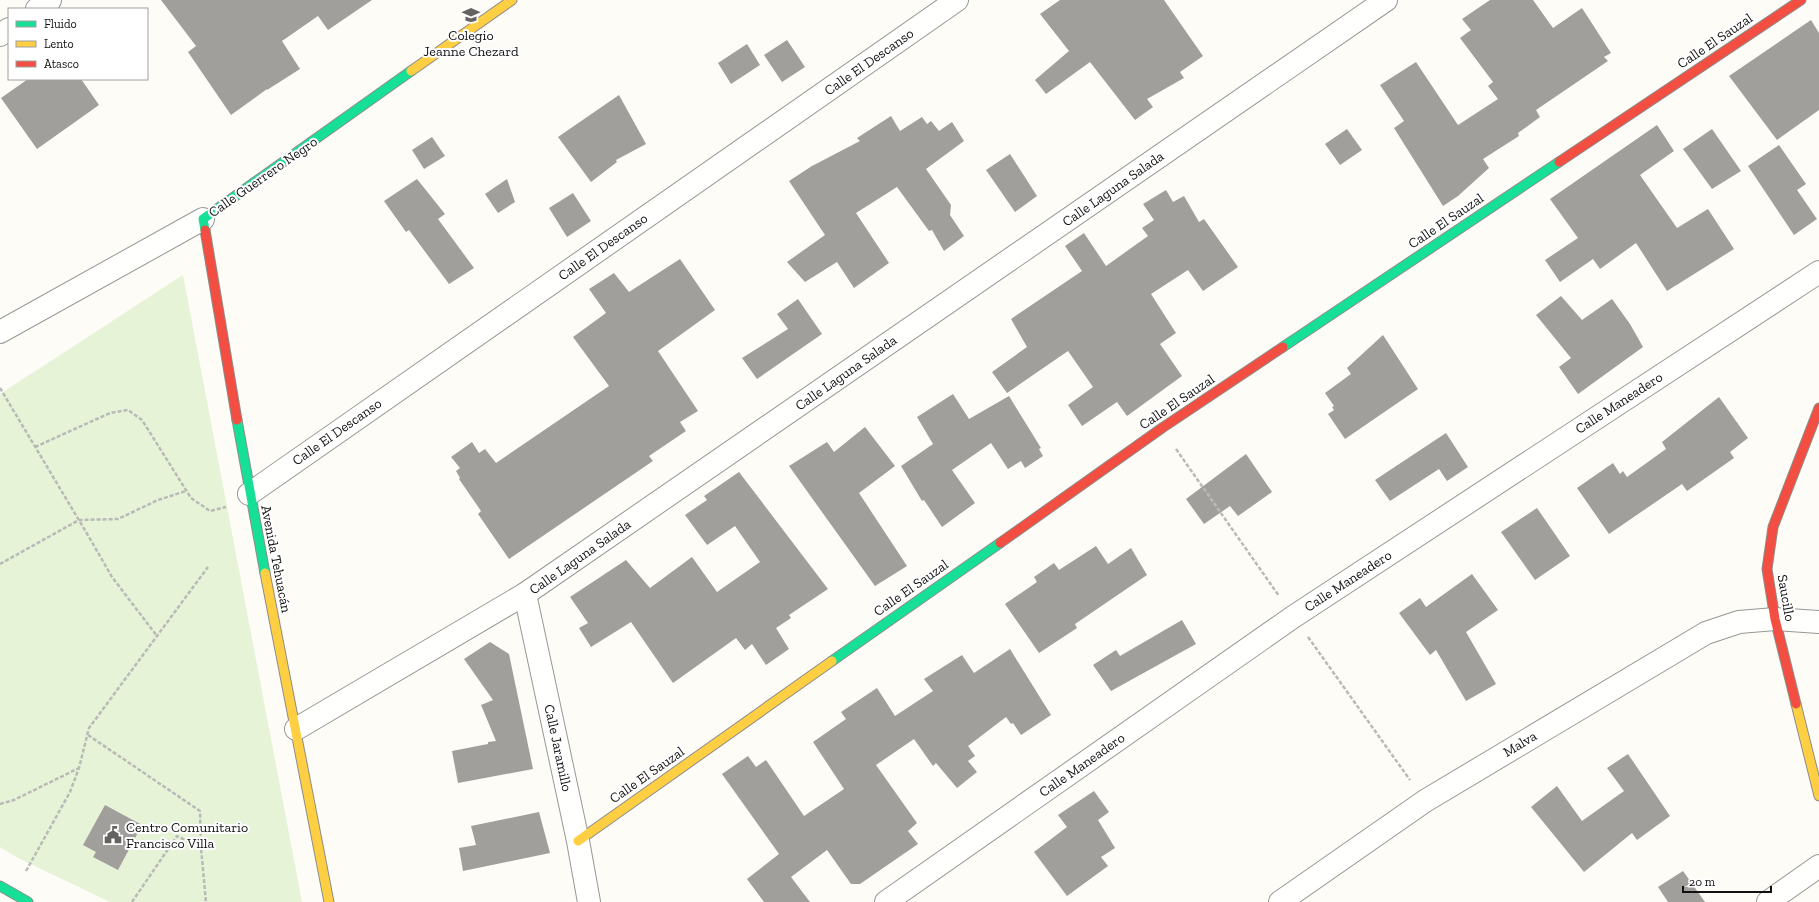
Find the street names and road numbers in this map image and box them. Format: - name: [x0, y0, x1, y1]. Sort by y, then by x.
- street label: Calle El Sauzal: [1674, 9, 1756, 72]
- street label: Calle El Descanso: [821, 25, 917, 99]
- street label: Calle Guerrero Negro: [205, 133, 321, 221]
- street label: Calle Laguna Salada: [1059, 147, 1167, 230]
- street label: Calle El Sauzal: [1405, 189, 1487, 252]
- street label: Calle El Descanso: [555, 210, 651, 284]
- street label: Calle Laguna Salada: [792, 331, 900, 414]
- street label: Calle Maneadero: [1572, 368, 1666, 438]
- street label: Calle El Sauzal: [1136, 370, 1218, 433]
- street label: Calle El Descanso: [289, 395, 385, 469]
- street label: Avenida Tehuacán: [257, 504, 295, 614]
- street label: Calle Laguna Salada: [526, 515, 634, 598]
- street label: Calle Maneadero: [1301, 546, 1395, 616]
- street label: Calle El Sauzal: [870, 556, 952, 620]
- street label: Saucillo: [1774, 573, 1798, 623]
- street label: Calle Jaramillo: [540, 703, 576, 793]
- street label: Malva: [1500, 727, 1540, 761]
- street label: Calle Maneadero: [1036, 729, 1128, 801]
- street label: Calle El Sauzal: [606, 743, 688, 807]

